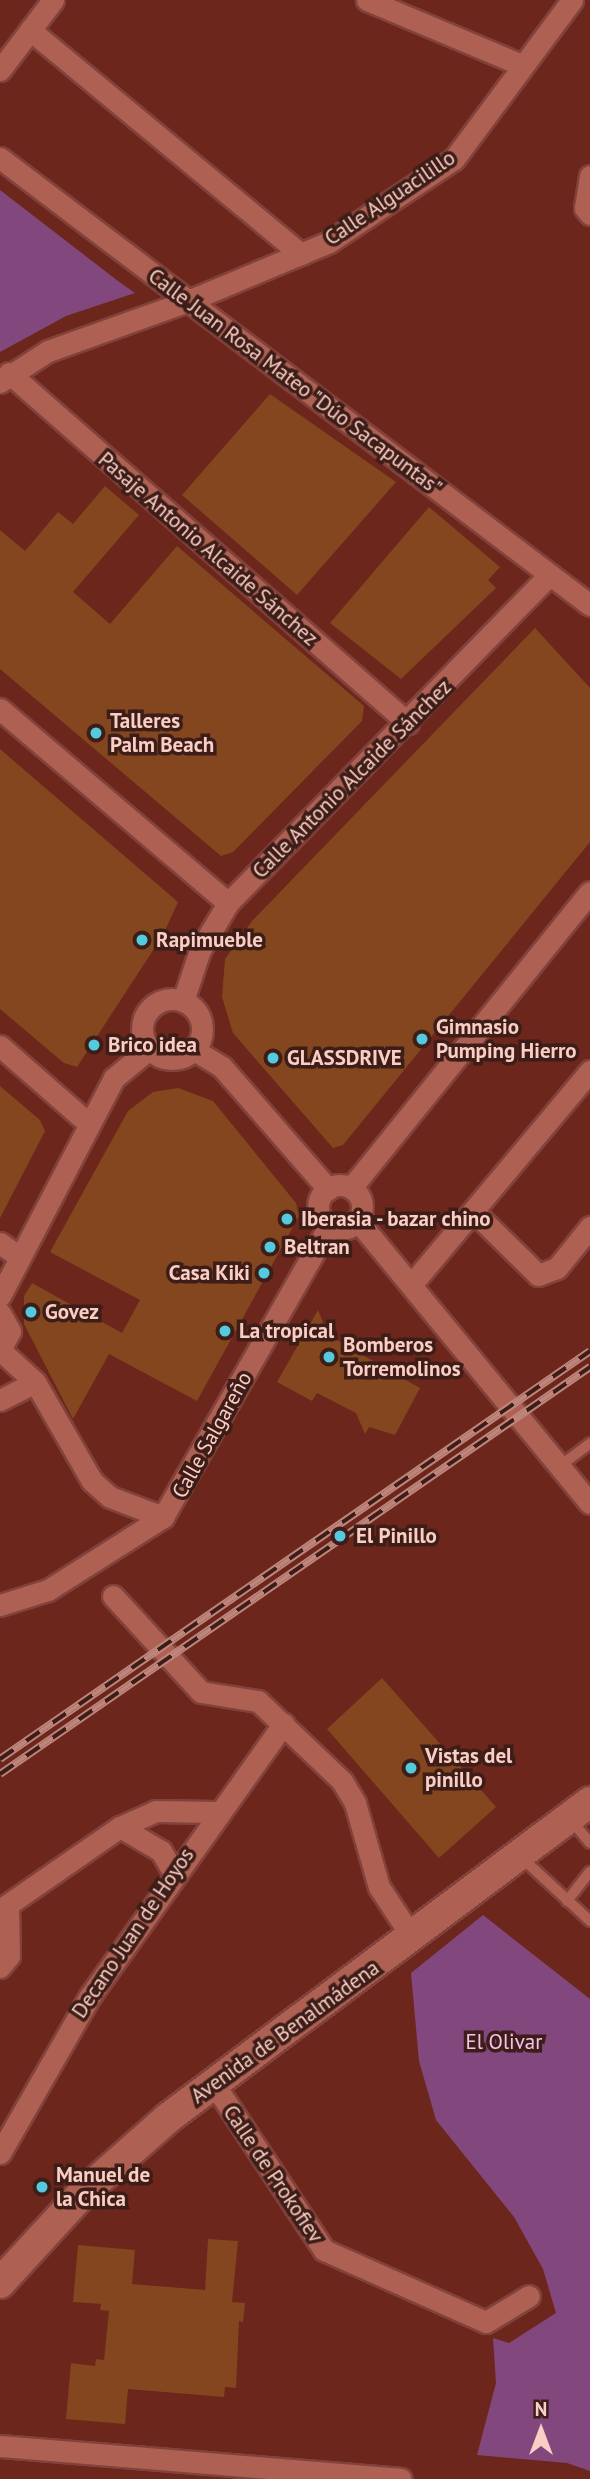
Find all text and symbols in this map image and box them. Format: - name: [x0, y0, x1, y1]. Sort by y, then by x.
- street label: Calle Alguacilillo: [320, 145, 460, 251]
- street label: Calle Juan Rosa Mateo "Dúo Sacapuntas": [143, 263, 447, 501]
- street label: Pasaje Antonio Alcaide Sánchez: [93, 446, 323, 652]
- street label: Calle Antonio Alcaide Sánchez: [247, 674, 457, 884]
- place label: Talleres Palm Beach: [110, 708, 214, 758]
- marker: Talleres Palm Beach: [88, 725, 104, 741]
- place label: Rapimueble: [156, 927, 263, 953]
- marker: Rapimueble: [134, 932, 150, 948]
- place label: Gimnasio Pumping Hierro: [436, 1014, 577, 1064]
- marker: Gimnasio Pumping Hierro: [414, 1031, 430, 1047]
- place label: Brico idea: [108, 1032, 197, 1058]
- marker: Brico idea: [86, 1037, 102, 1053]
- place label: GLASSDRIVE: [287, 1045, 402, 1071]
- marker: GLASSDRIVE: [265, 1050, 281, 1066]
- place label: Iberasia - bazar chino: [301, 1206, 493, 1232]
- marker: Iberasia - bazar chino: [279, 1211, 295, 1227]
- place label: Beltran: [284, 1234, 350, 1260]
- marker: Beltran: [262, 1239, 278, 1255]
- place label: Casa Kiki: [169, 1260, 250, 1286]
- marker: Casa Kiki: [256, 1265, 272, 1281]
- place label: Govez: [45, 1299, 99, 1325]
- marker: Govez: [23, 1304, 39, 1320]
- place label: La tropical: [239, 1318, 334, 1344]
- marker: La tropical: [217, 1323, 233, 1339]
- place label: Bomberos Torremolinos: [343, 1332, 461, 1382]
- marker: Bomberos Torremolinos: [321, 1349, 337, 1365]
- street label: Calle Salgareño: [167, 1367, 257, 1503]
- place label: El Pinillo: [356, 1523, 437, 1549]
- marker: El Pinillo: [330, 1526, 350, 1546]
- place label: Vistas del pinillo: [425, 1743, 512, 1793]
- marker: Vistas del pinillo: [403, 1760, 419, 1776]
- street label: Decano Juan de Hoyos: [67, 1843, 199, 2023]
- street label: Avenida de Benalmádena: [186, 1955, 384, 2109]
- park label: El Olivar: [466, 2029, 542, 2055]
- street label: Calle de Prokofiev: [218, 2101, 328, 2247]
- place label: Manuel de la Chica: [56, 2162, 150, 2212]
- marker: Manuel de la Chica: [34, 2179, 50, 2195]
- north arrow: [506, 2395, 576, 2465]
- text: N: [535, 2397, 547, 2421]

